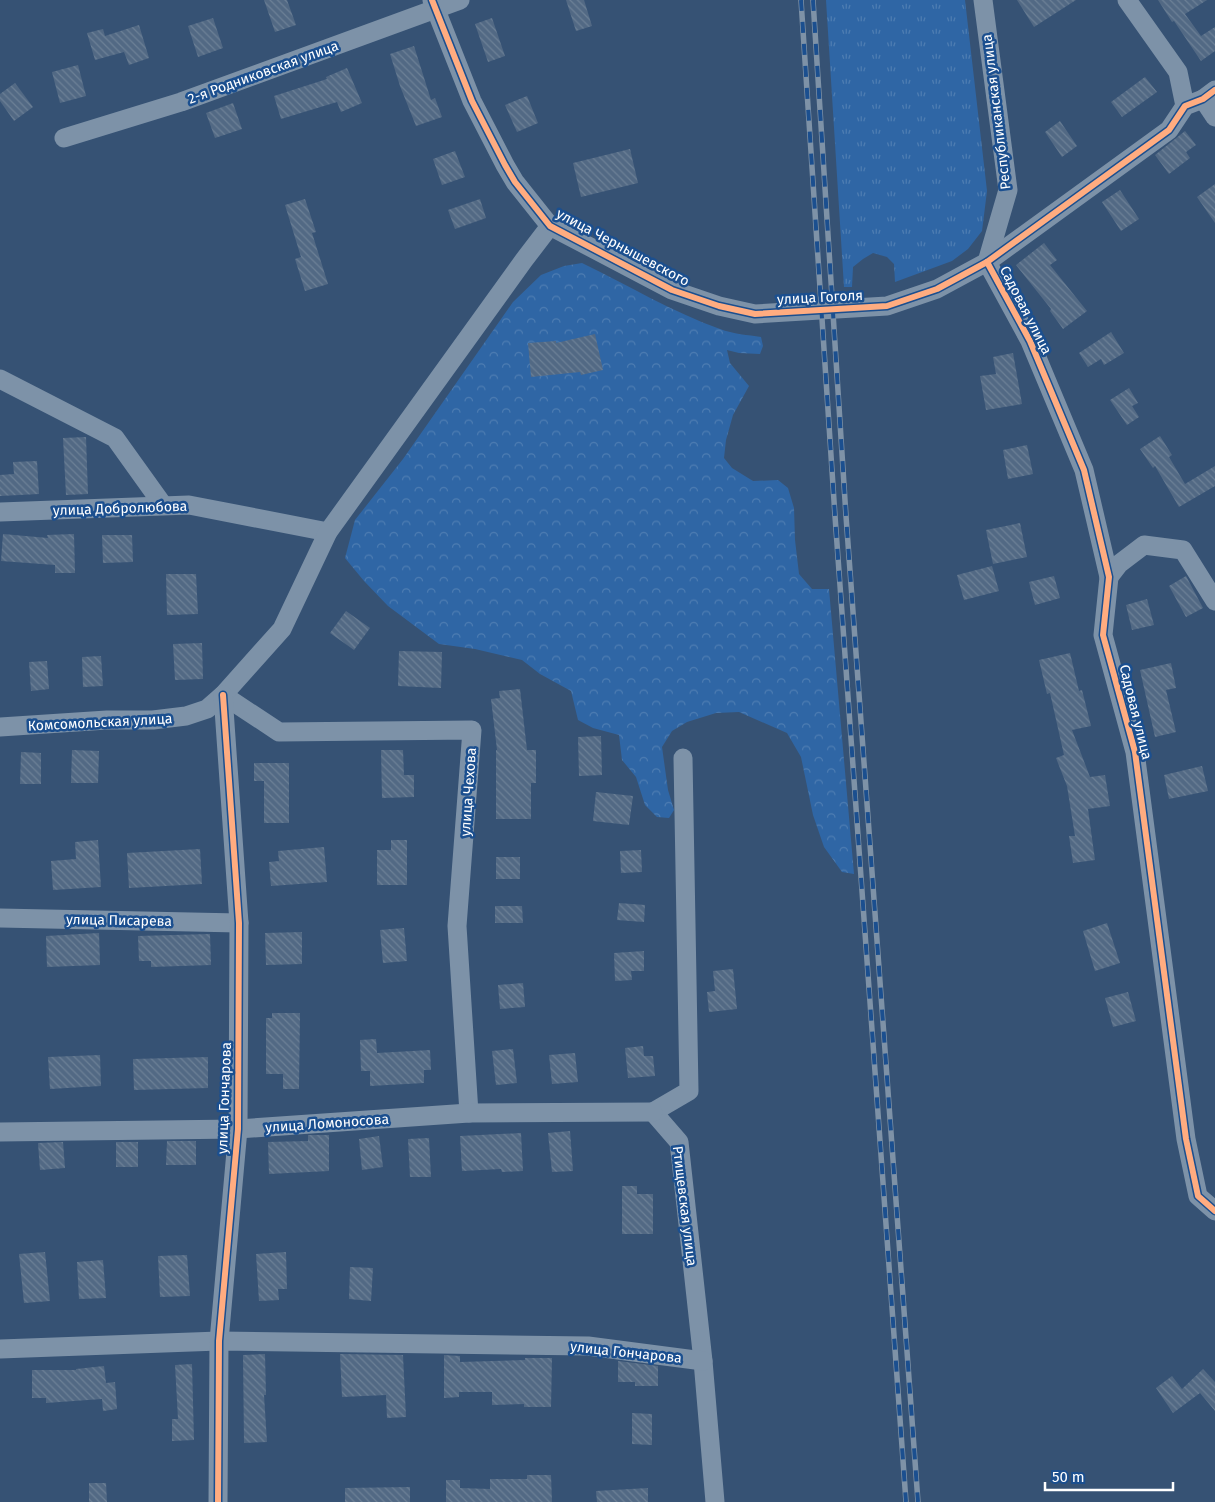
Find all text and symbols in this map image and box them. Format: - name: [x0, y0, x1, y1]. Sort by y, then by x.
- street label: Республиканская улица: [979, 33, 1014, 191]
- street label: 2-я Родниковская улица: [186, 37, 341, 108]
- street label: улица Чернышевского: [553, 205, 692, 290]
- street label: Садовая улица: [996, 263, 1055, 357]
- street label: улица Гоголя: [777, 287, 863, 308]
- street label: улица Добролюбова: [52, 498, 188, 519]
- street label: Садовая улица: [1116, 663, 1156, 761]
- street label: Комсомольская улица: [27, 710, 173, 735]
- street label: улица Чехова: [457, 747, 480, 837]
- street label: улица Писарева: [66, 911, 172, 930]
- street label: улица Гончарова: [214, 1042, 235, 1154]
- street label: улица Ломоносова: [265, 1111, 390, 1136]
- street label: Ртищевская улица: [669, 1145, 700, 1267]
- street label: улица Гончарова: [569, 1338, 683, 1367]
- scale bar: [1045, 1460, 1172, 1492]
- text: 50 m: [1052, 1468, 1085, 1486]

